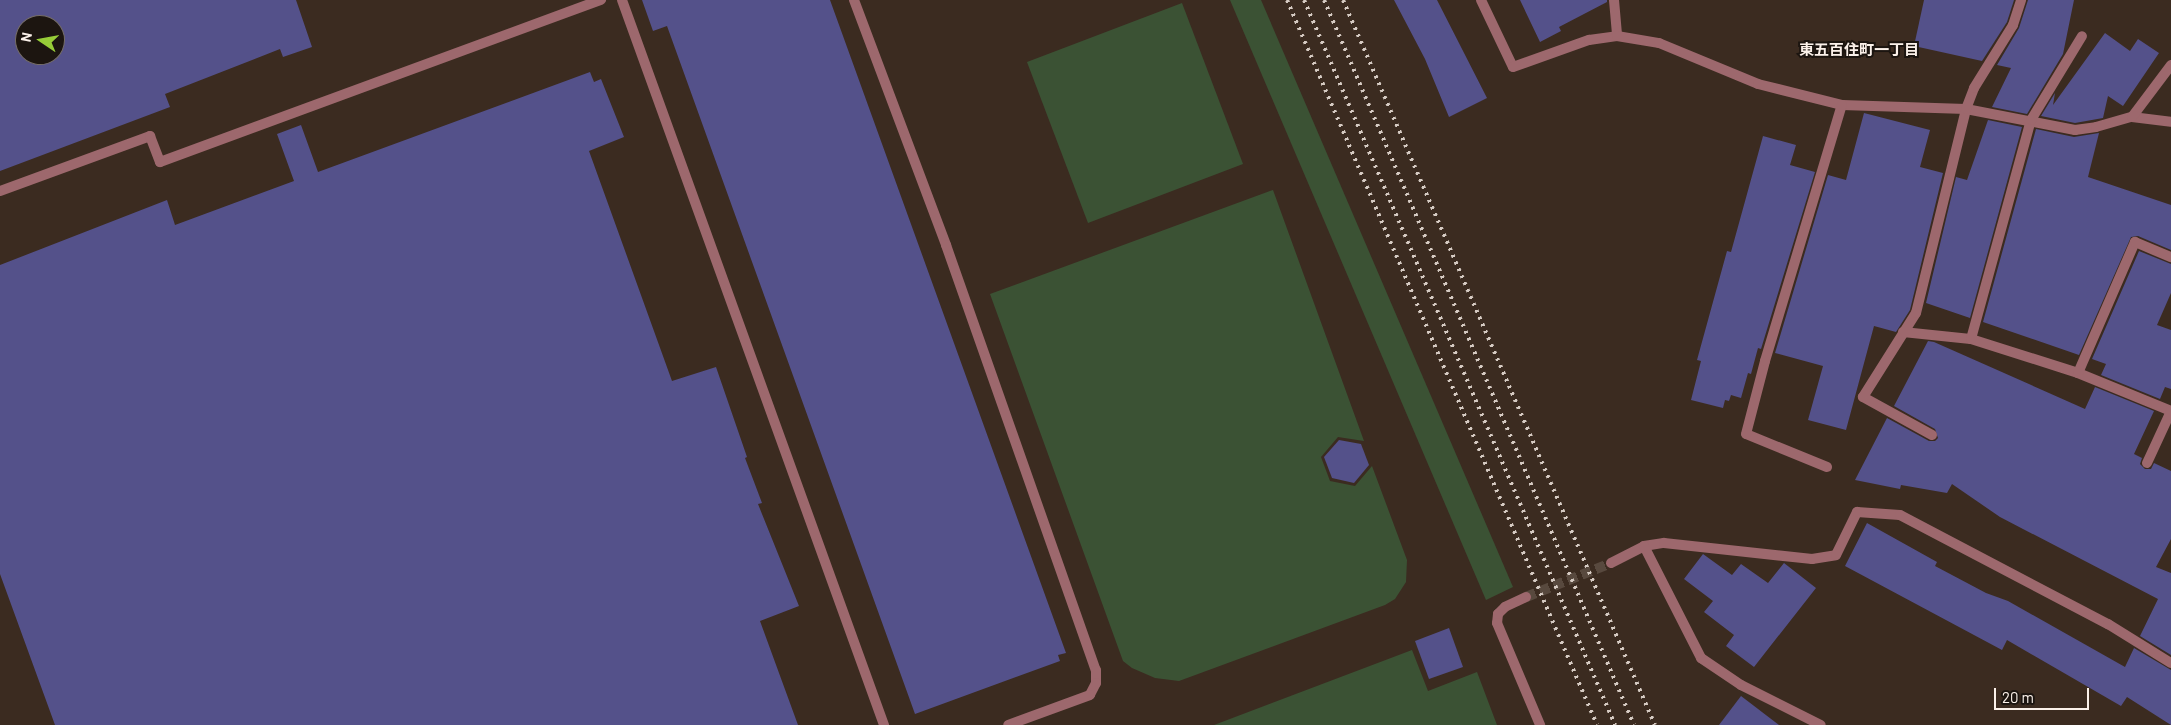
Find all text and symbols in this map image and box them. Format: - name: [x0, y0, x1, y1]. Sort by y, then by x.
- north arrow: [15, 15, 65, 65]
- text: N: [17, 31, 35, 43]
- district label: 東五百住町一丁目: [1799, 41, 1919, 59]
- scale bar: [1996, 678, 2091, 710]
- text: 20 m: [2002, 688, 2034, 706]

